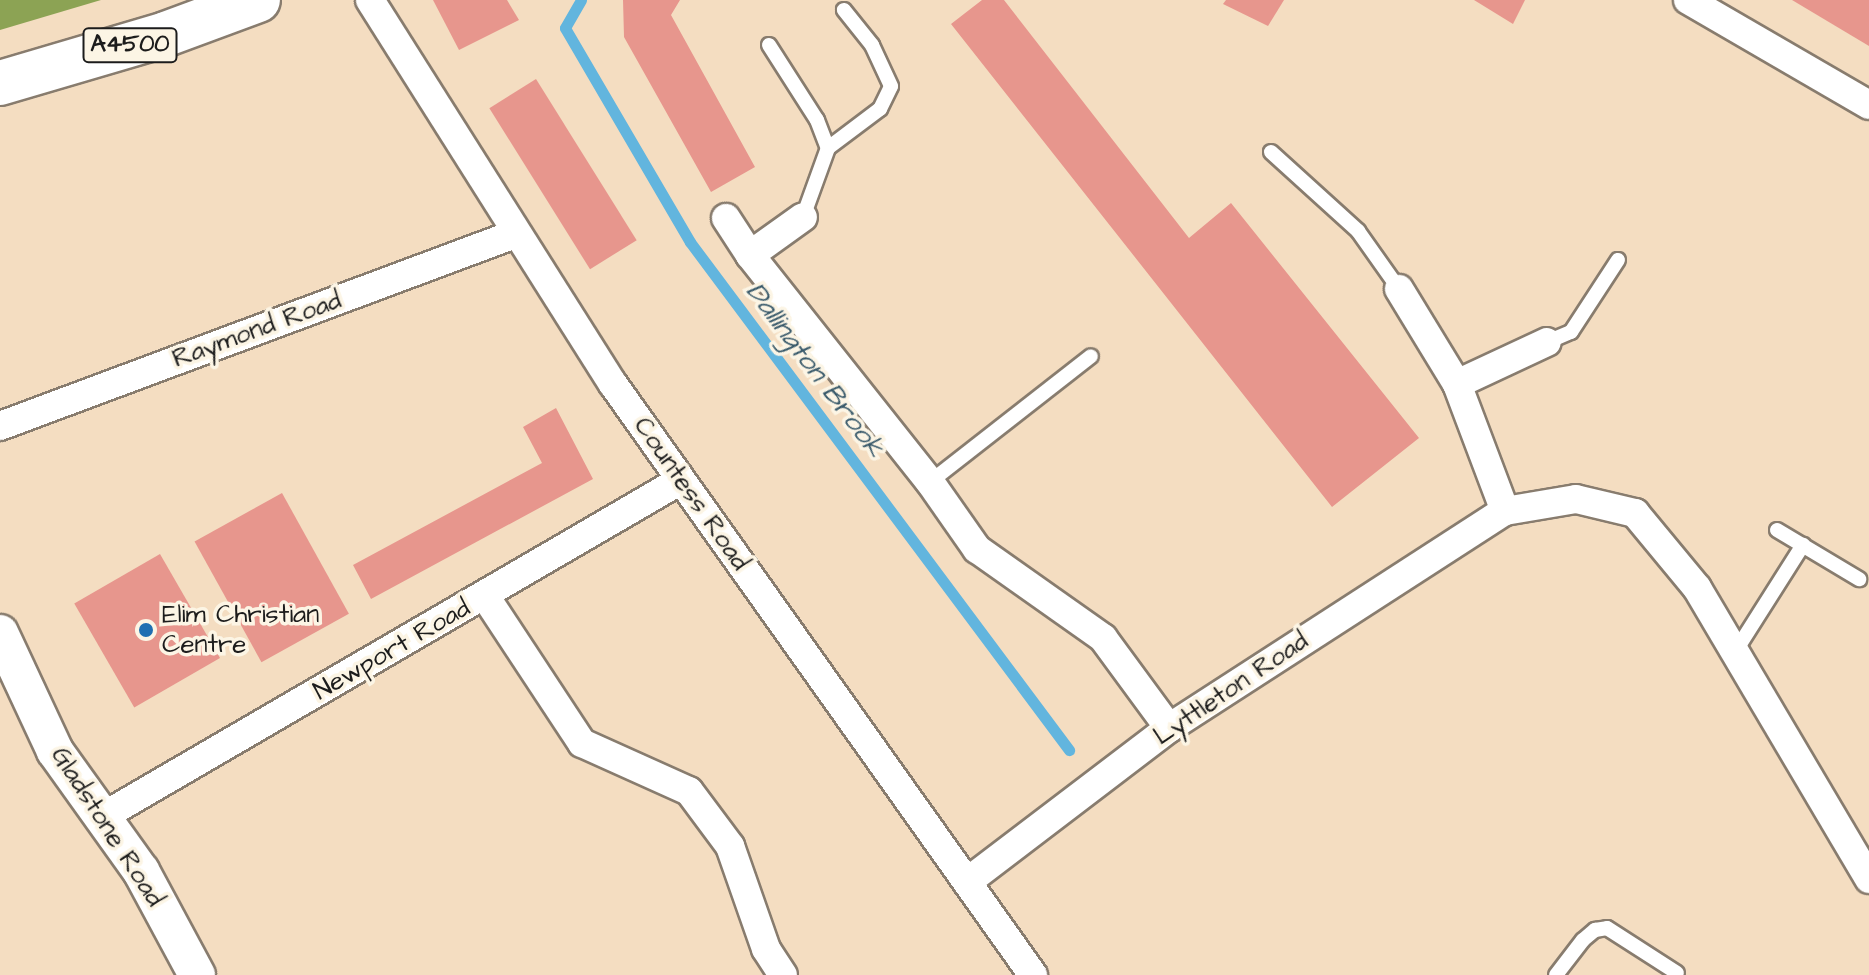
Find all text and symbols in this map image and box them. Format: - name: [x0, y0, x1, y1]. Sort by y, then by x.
- road number: A4500: [82, 25, 178, 65]
- water label: Dallington Brook: [738, 276, 892, 464]
- street label: Raymond Road: [168, 285, 346, 375]
- street label: Countess Road: [627, 411, 755, 577]
- street label: Newport Road: [308, 593, 476, 707]
- place label: Elim Christian Centre: [162, 599, 319, 660]
- marker: Elim Christian Centre: [137, 621, 155, 639]
- street label: Lyttleton Road: [1148, 626, 1314, 752]
- street label: Gladstone Road: [44, 741, 170, 913]

